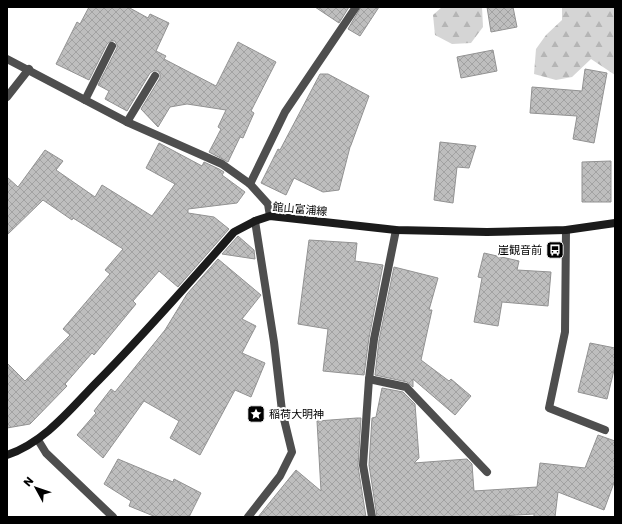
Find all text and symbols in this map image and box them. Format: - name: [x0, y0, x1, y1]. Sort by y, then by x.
- street label: 館山富浦線: [272, 199, 328, 219]
- bus stop icon: 崖観音前: [545, 240, 565, 260]
- place label: 崖観音前: [498, 242, 542, 258]
- place icon: 稲荷大明神: [246, 404, 266, 424]
- place label: 稲荷大明神: [269, 406, 324, 422]
- north arrow: [16, 468, 56, 508]
- text: N: [20, 473, 37, 490]

